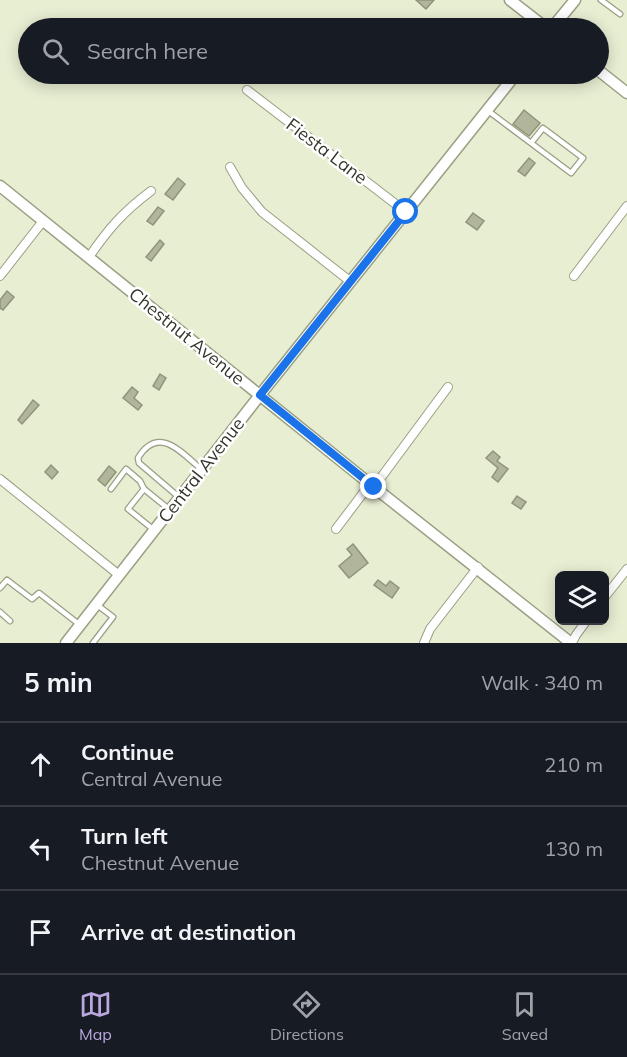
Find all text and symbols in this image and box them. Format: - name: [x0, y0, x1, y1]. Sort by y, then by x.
- search box: [18, 18, 609, 84]
- icon: search: [39, 35, 72, 68]
- text: Search here: [87, 37, 208, 65]
- street label: Fiesta Lane: [282, 113, 372, 189]
- route start: [392, 198, 418, 224]
- street label: Chestnut Avenue: [124, 282, 250, 390]
- street label: Central Avenue: [153, 413, 249, 527]
- route end: [360, 473, 386, 499]
- map controls: [555, 571, 609, 625]
- button: layers: [555, 571, 609, 625]
- text: 5 min: [24, 666, 93, 699]
- text: Walk · 340 m: [481, 670, 603, 695]
- text: Continue: [81, 738, 174, 766]
- icon: ahead: [24, 748, 57, 781]
- text: 210 m: [544, 752, 603, 777]
- text: Central Avenue: [81, 766, 222, 791]
- text: Turn left: [81, 822, 168, 850]
- icon: left: [24, 832, 57, 865]
- text: 130 m: [544, 836, 603, 861]
- text: Chestnut Avenue: [81, 850, 239, 875]
- icon: arrive: [24, 916, 57, 949]
- text: Arrive at destination: [81, 918, 296, 946]
- tab: Map: [79, 988, 112, 1044]
- tab: Directions: [270, 988, 344, 1044]
- tab: Saved: [502, 988, 548, 1044]

